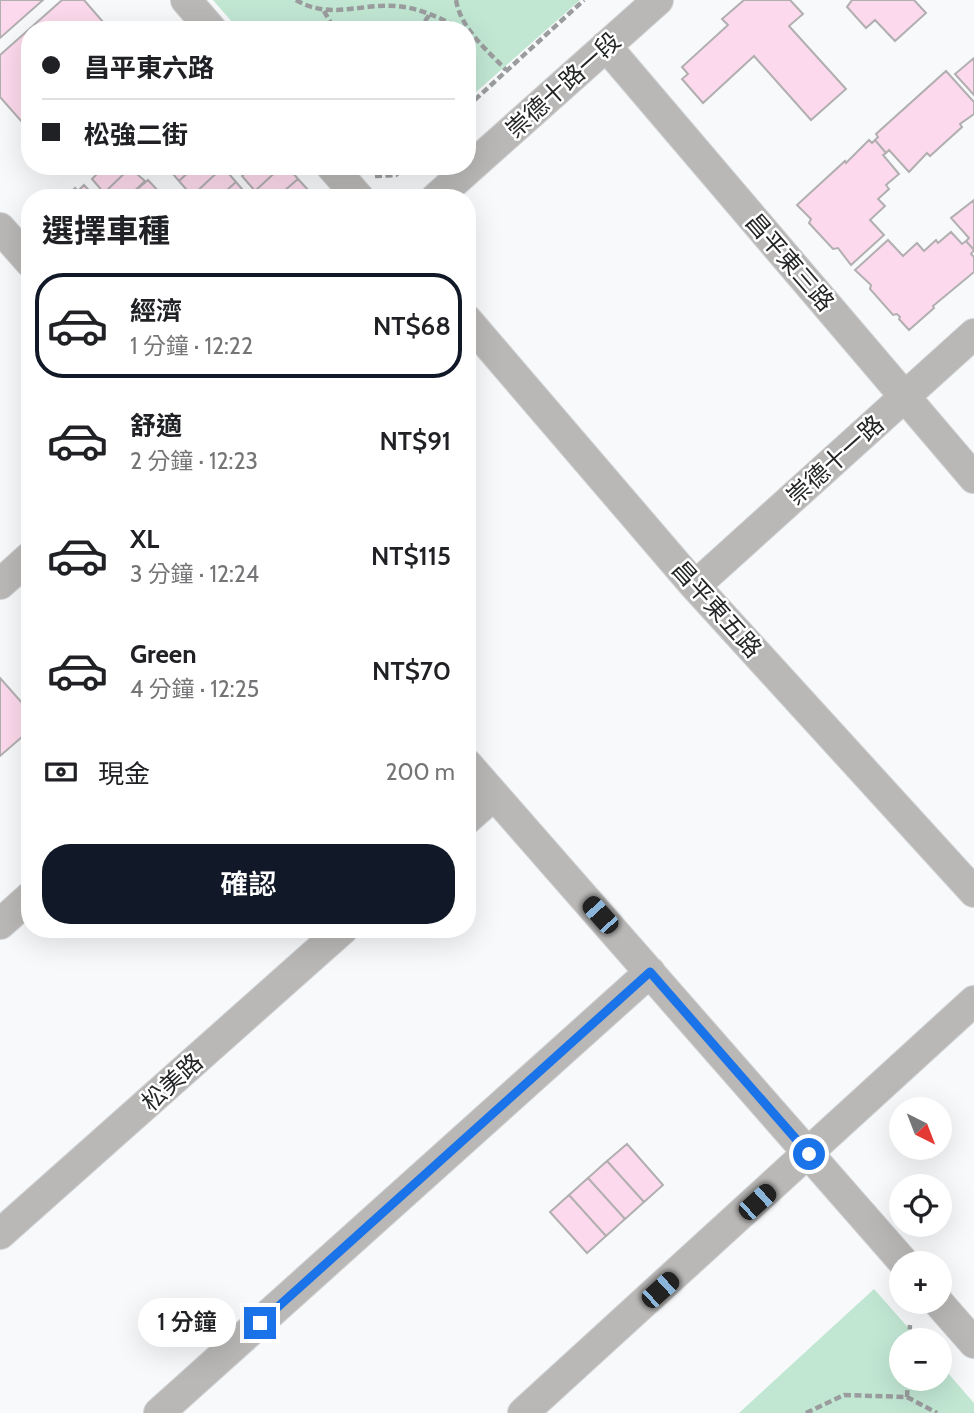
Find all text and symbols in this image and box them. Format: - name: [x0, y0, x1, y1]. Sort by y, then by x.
- street label: 崇德十路一段: [500, 26, 626, 144]
- text: 昌平東六路: [84, 52, 214, 84]
- text: 松強二街: [84, 119, 188, 151]
- street label: 昌平東三路: [740, 207, 840, 317]
- text: 選擇車種: [42, 211, 170, 250]
- icon: car: [46, 294, 109, 357]
- text: 經濟: [130, 295, 182, 327]
- text: NT$68: [373, 310, 451, 342]
- text: 1 分鐘 · 12:22: [130, 332, 253, 360]
- icon: car: [46, 409, 109, 472]
- street label: 崇德十一路: [781, 409, 889, 511]
- text: 舒適: [130, 410, 182, 442]
- text: NT$91: [379, 425, 451, 457]
- text: 2 分鐘 · 12:23: [130, 447, 258, 475]
- text: XL: [130, 523, 159, 555]
- icon: car: [46, 524, 109, 587]
- text: NT$115: [371, 540, 451, 572]
- street label: 昌平東五路: [666, 555, 768, 663]
- text: 3 分鐘 · 12:24: [130, 560, 259, 588]
- text: Green: [130, 638, 197, 670]
- icon: car: [46, 639, 109, 702]
- text: NT$70: [372, 655, 451, 687]
- text: 4 分鐘 · 12:25: [130, 675, 259, 703]
- icon: cash: [42, 753, 80, 791]
- text: 現金: [98, 758, 150, 790]
- text: 200 m: [385, 758, 455, 786]
- button: 確認: [42, 844, 455, 924]
- car: [579, 892, 622, 938]
- street label: 松美路: [136, 1047, 208, 1117]
- north arrow: [889, 1097, 952, 1160]
- map controls: [889, 1097, 952, 1391]
- route start: [793, 1138, 825, 1170]
- button: locate: [889, 1174, 952, 1237]
- car: [735, 1180, 780, 1224]
- button: +: [889, 1251, 952, 1314]
- car: [638, 1268, 683, 1312]
- callout: 1 分鐘: [138, 1298, 236, 1348]
- route end: [244, 1307, 276, 1339]
- text: 1 分鐘: [157, 1308, 217, 1336]
- button: −: [889, 1328, 952, 1391]

